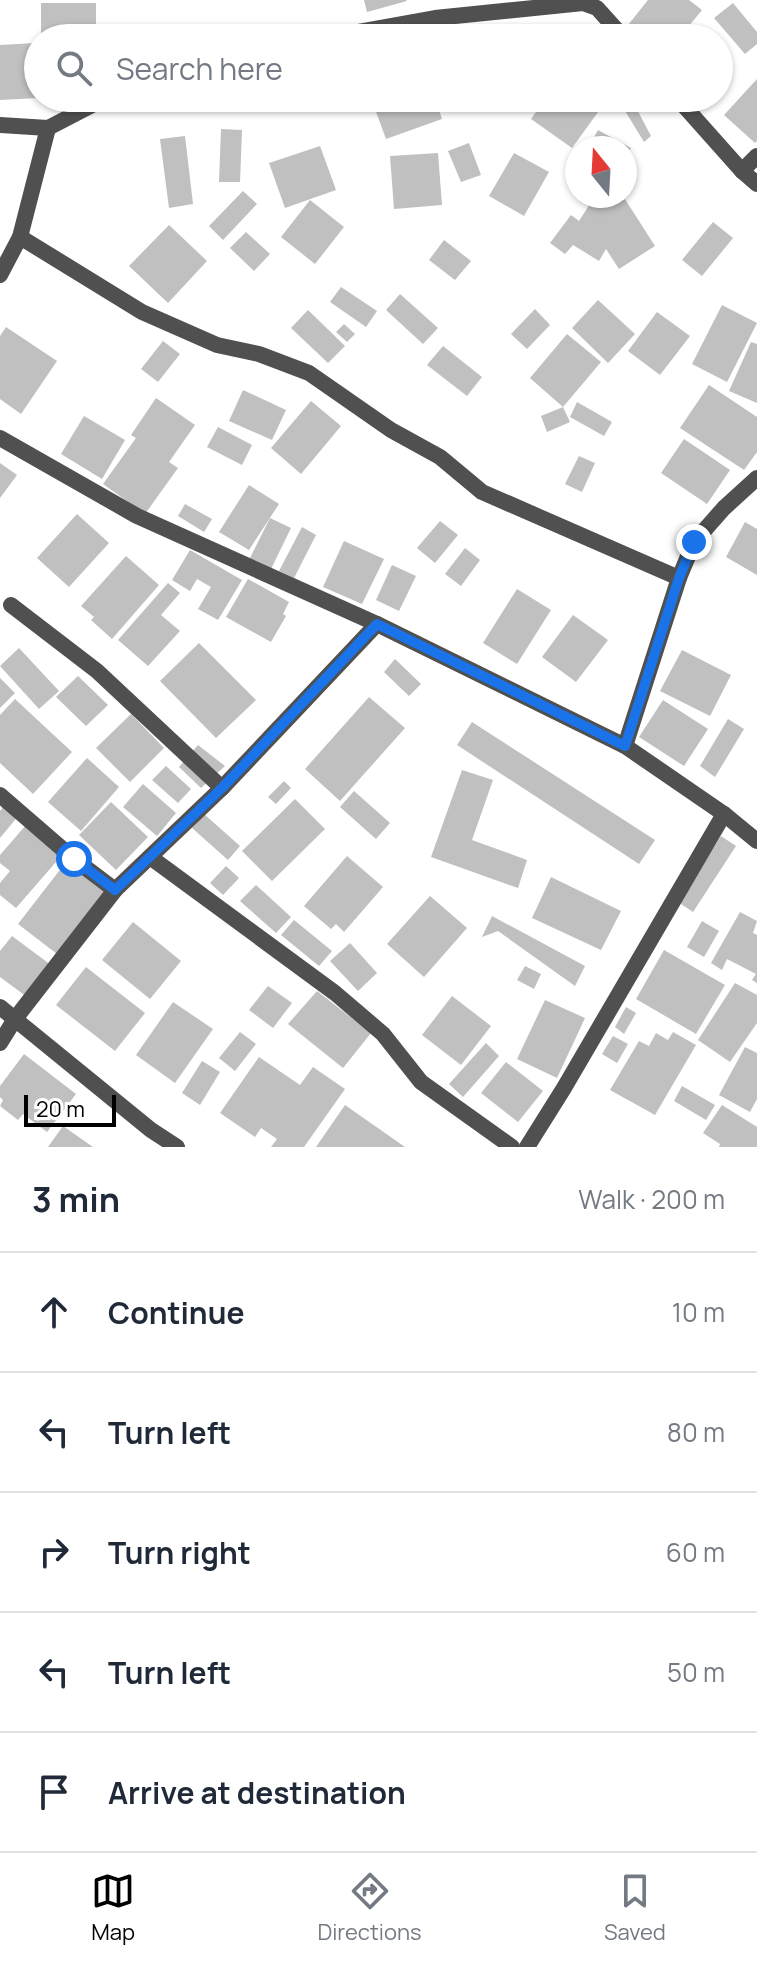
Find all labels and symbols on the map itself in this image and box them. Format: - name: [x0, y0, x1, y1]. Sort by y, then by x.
- north arrow: [565, 136, 637, 208]
- route end: [676, 524, 712, 560]
- route start: [56, 841, 92, 877]
- scale bar: [24, 1091, 116, 1127]

